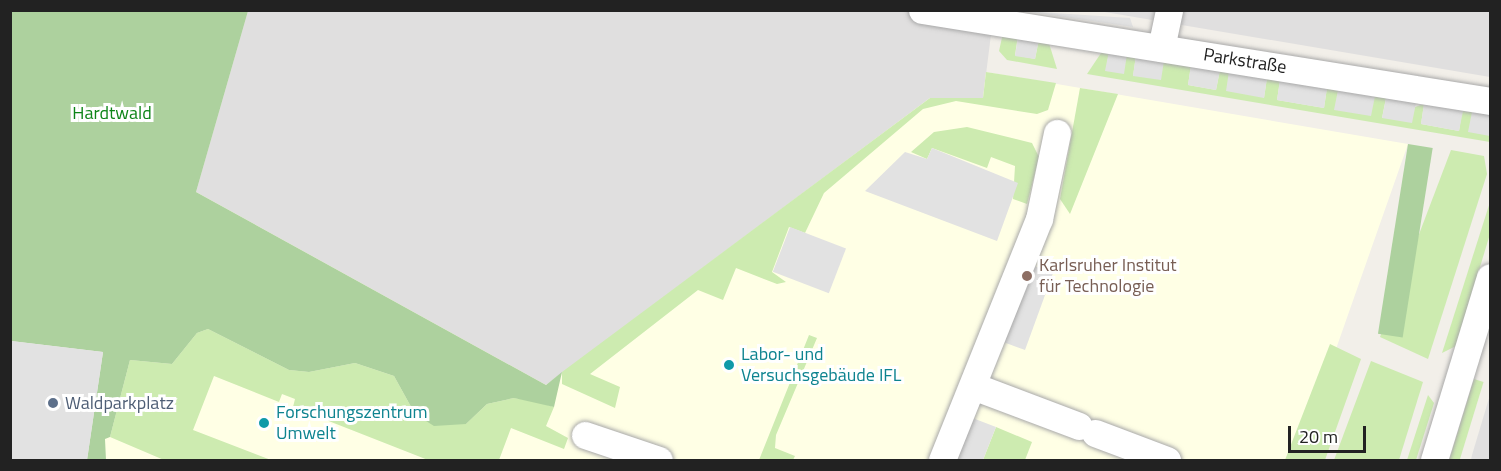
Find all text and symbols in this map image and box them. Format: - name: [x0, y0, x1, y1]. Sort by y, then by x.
- street label: Parkstraße: [1202, 44, 1288, 78]
- park label: Hardtwald: [72, 102, 152, 124]
- place label: Karlsruher Institut für Technologie: [1039, 255, 1177, 298]
- marker: Karlsruher Institut für Technologie: [1020, 269, 1034, 283]
- place label: Labor- und Versuchsgebäude IFL: [741, 344, 901, 386]
- marker: Labor- und Versuchsgebäude IFL: [722, 358, 736, 372]
- place label: Waldparkplatz: [65, 392, 174, 414]
- marker: Waldparkplatz: [46, 396, 60, 410]
- place label: Forschungszentrum Umwelt: [276, 402, 428, 444]
- scale bar: [1291, 414, 1369, 452]
- marker: Forschungszentrum Umwelt: [257, 416, 271, 430]
- text: 20 m: [1299, 423, 1338, 450]

